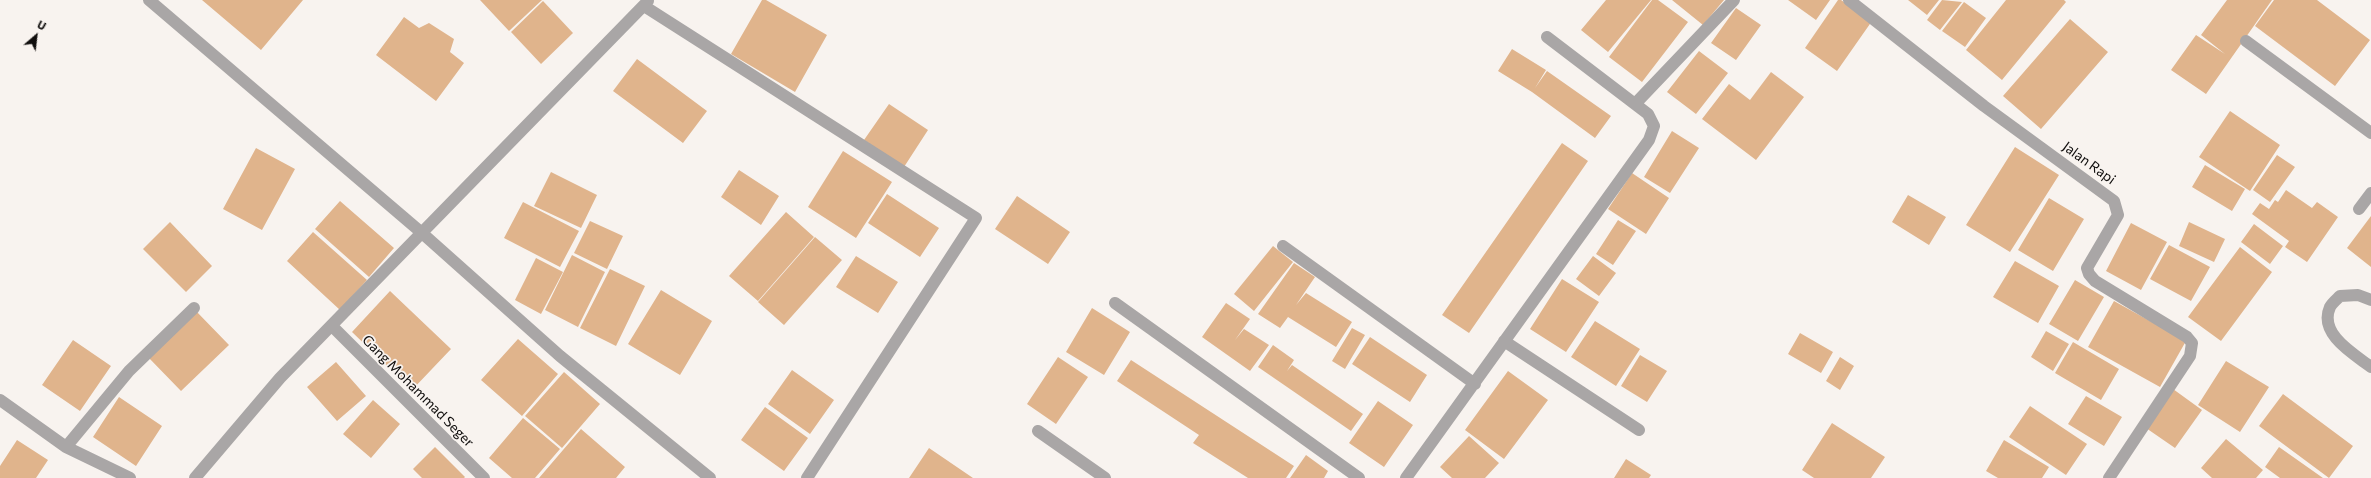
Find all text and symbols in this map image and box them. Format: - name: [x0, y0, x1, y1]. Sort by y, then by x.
- north arrow: [16, 16, 56, 56]
- text: U: [35, 17, 48, 33]
- street label: Jalan Rapi: [2059, 138, 2119, 188]
- street label: Gang Mohammad Seger: [359, 332, 477, 450]

